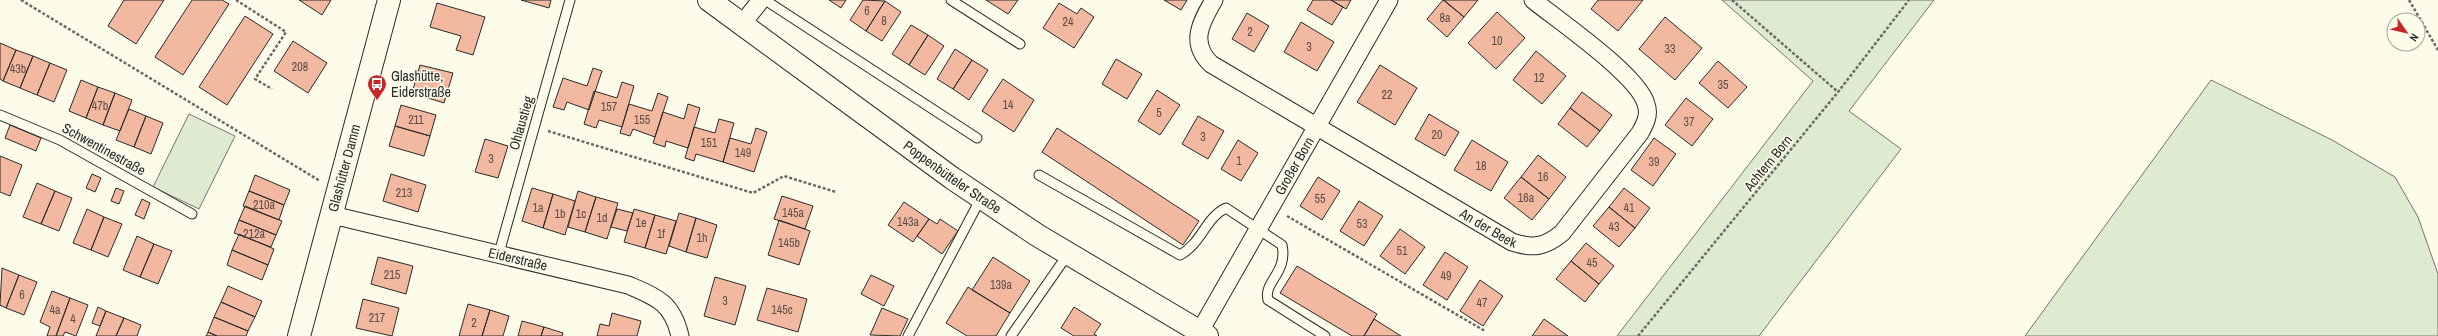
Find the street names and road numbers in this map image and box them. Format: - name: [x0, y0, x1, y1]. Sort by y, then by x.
- street label: Ohlaustieg: [505, 93, 537, 152]
- street label: Schwentinestraße: [59, 119, 149, 179]
- street label: Glashütter Damm: [324, 122, 364, 214]
- street label: Achtern Born: [1739, 131, 1796, 195]
- street label: Großer Born: [1271, 134, 1318, 198]
- street label: Poppenbütteler Straße: [900, 136, 1005, 218]
- street label: An der Beek: [1456, 204, 1519, 252]
- street label: Eiderstraße: [487, 243, 549, 275]

